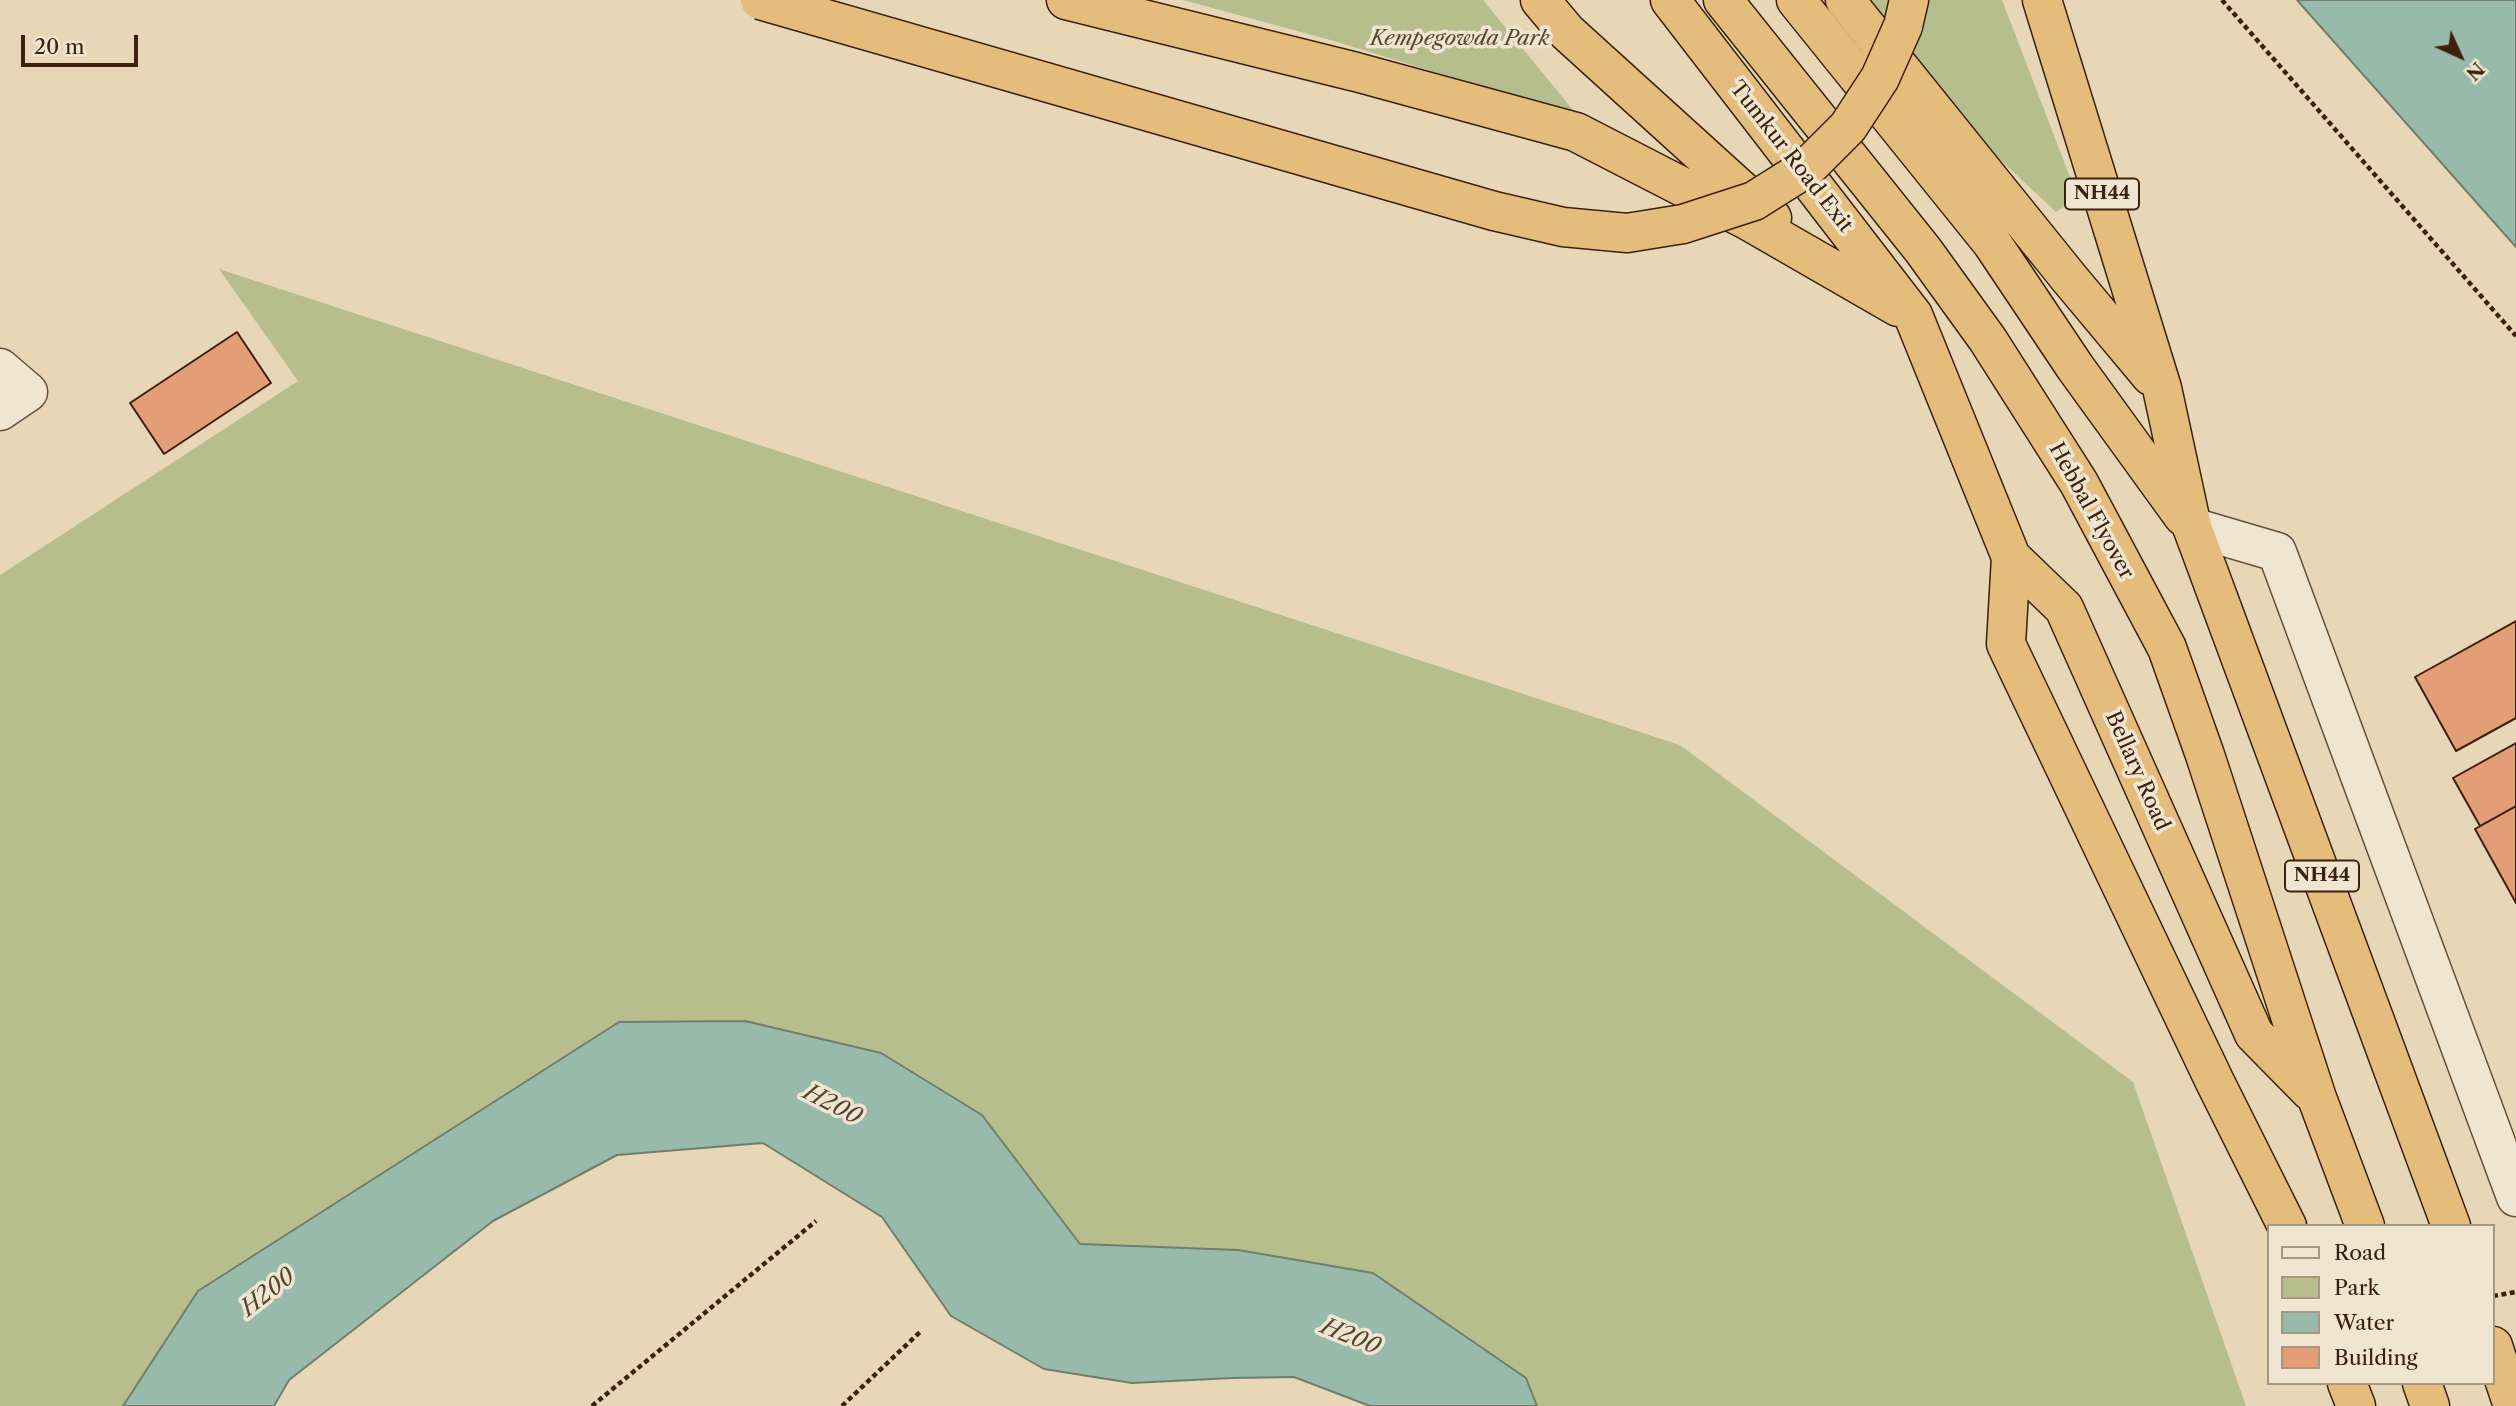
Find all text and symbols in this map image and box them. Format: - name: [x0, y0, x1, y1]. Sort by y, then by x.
- scale bar: [24, 21, 142, 65]
- north arrow: [2425, 21, 2495, 91]
- park label: Kempegowda Park: [1370, 26, 1550, 52]
- text: 20 m: [34, 34, 85, 59]
- text: N: [2461, 57, 2489, 85]
- street label: Tumkur Road Exit: [1724, 76, 1858, 238]
- road number: NH44: [2065, 178, 2139, 210]
- street label: Hebbal Flyover: [2043, 438, 2139, 584]
- street label: Bellary Road: [2099, 707, 2175, 835]
- road number: NH44: [2285, 860, 2359, 891]
- water label: H200: [799, 1079, 865, 1131]
- legend: [2268, 1224, 2495, 1385]
- text: Road: [2334, 1240, 2386, 1265]
- water label: H200: [235, 1263, 301, 1323]
- text: Park: [2334, 1275, 2380, 1300]
- text: Water: [2334, 1310, 2394, 1335]
- water label: H200: [1317, 1313, 1383, 1361]
- text: Building: [2334, 1345, 2418, 1370]

